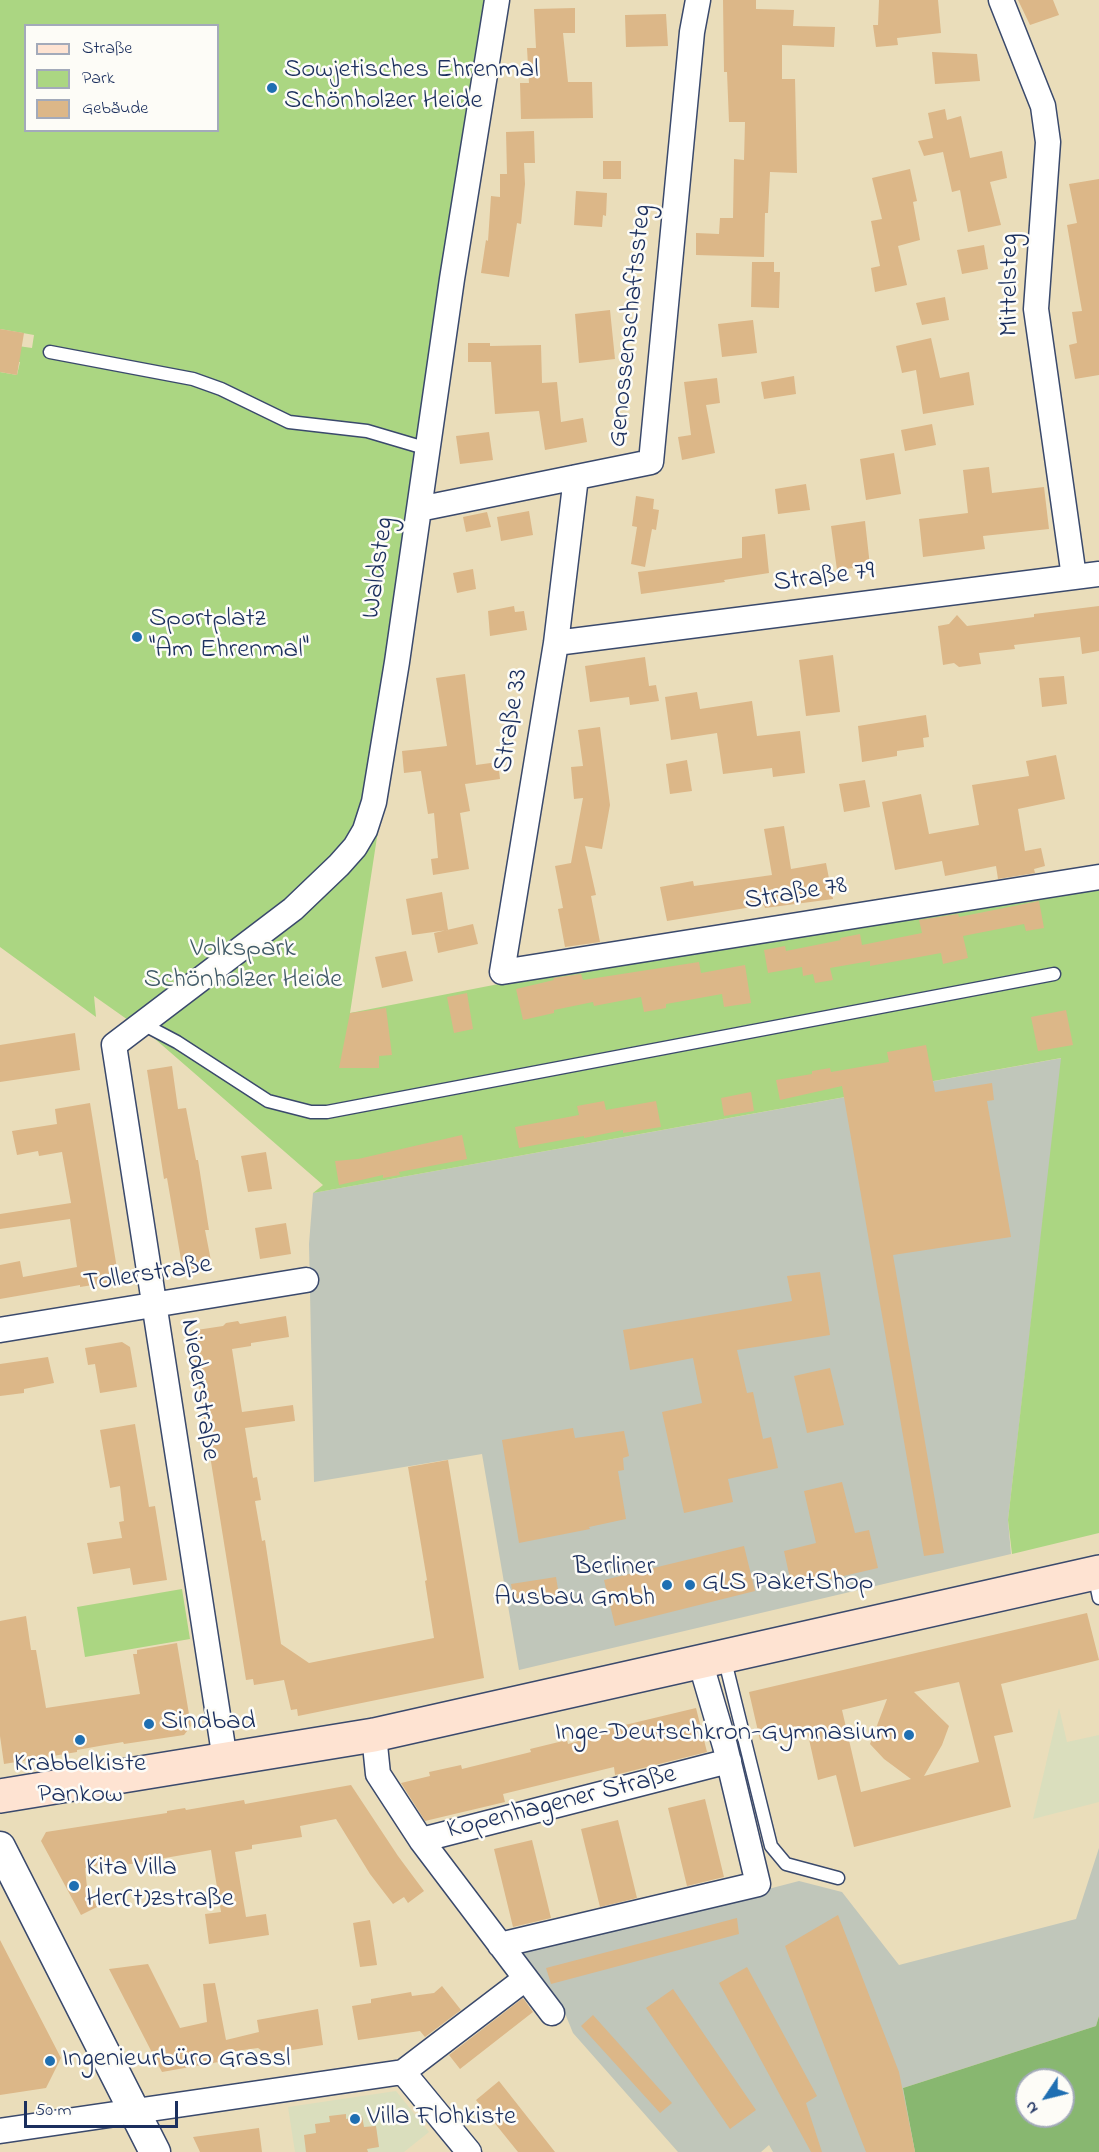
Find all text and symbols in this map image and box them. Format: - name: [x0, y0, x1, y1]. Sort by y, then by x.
- legend: [24, 24, 219, 132]
- text: Straße: [82, 36, 132, 62]
- place label: Sowjetisches Ehrenmal Schönholzer Heide: [284, 56, 539, 119]
- text: Park: [82, 66, 115, 92]
- marker: Sowjetisches Ehrenmal Schönholzer Heide: [265, 81, 279, 95]
- text: Gebäude: [82, 96, 148, 122]
- street label: Genossenschaftssteg: [603, 203, 661, 449]
- street label: Mittelsteg: [996, 233, 1028, 337]
- street label: Waldsteg: [357, 515, 403, 621]
- street label: Straße 79: [772, 557, 876, 601]
- place label: Sportplatz "Am Ehrenmal": [149, 605, 309, 668]
- marker: Sportplatz "Am Ehrenmal": [130, 630, 144, 644]
- street label: Straße 33: [489, 667, 537, 775]
- street label: Straße 78: [742, 871, 850, 919]
- park label: Volkspark Schönholzer Heide: [144, 935, 342, 998]
- street label: Tollerstraße: [82, 1250, 214, 1302]
- street label: Niederstraße: [171, 1317, 225, 1463]
- place label: Berliner Ausbau Gmbh: [494, 1553, 655, 1616]
- place label: GLS PaketShop: [702, 1569, 873, 1601]
- marker: Berliner Ausbau Gmbh: [660, 1578, 674, 1592]
- marker: GLS PaketShop: [683, 1578, 697, 1592]
- place label: Sindbad: [161, 1708, 256, 1740]
- marker: Sindbad: [142, 1717, 156, 1731]
- place label: Inge-Deutschkron-Gymnasium: [555, 1719, 897, 1751]
- marker: Inge-Deutschkron-Gymnasium: [902, 1728, 916, 1742]
- marker: Krabbelkiste Pankow: [73, 1733, 87, 1747]
- place label: Krabbelkiste Pankow: [14, 1750, 146, 1813]
- street label: Kopenhagener Straße: [444, 1760, 680, 1848]
- place label: Kita Villa Her(t)zstraße: [86, 1854, 234, 1917]
- marker: Kita Villa Her(t)zstraße: [67, 1879, 81, 1893]
- place label: Ingenieurbüro Grassl: [62, 2045, 291, 2077]
- marker: Ingenieurbüro Grassl: [43, 2054, 57, 2068]
- north arrow: [1015, 2068, 1075, 2128]
- scale bar: [27, 2089, 182, 2127]
- text: N: [1019, 2096, 1045, 2118]
- text: 50 m: [35, 2098, 72, 2124]
- place label: Villa Flohkiste: [367, 2103, 516, 2135]
- marker: Villa Flohkiste: [348, 2112, 362, 2126]

